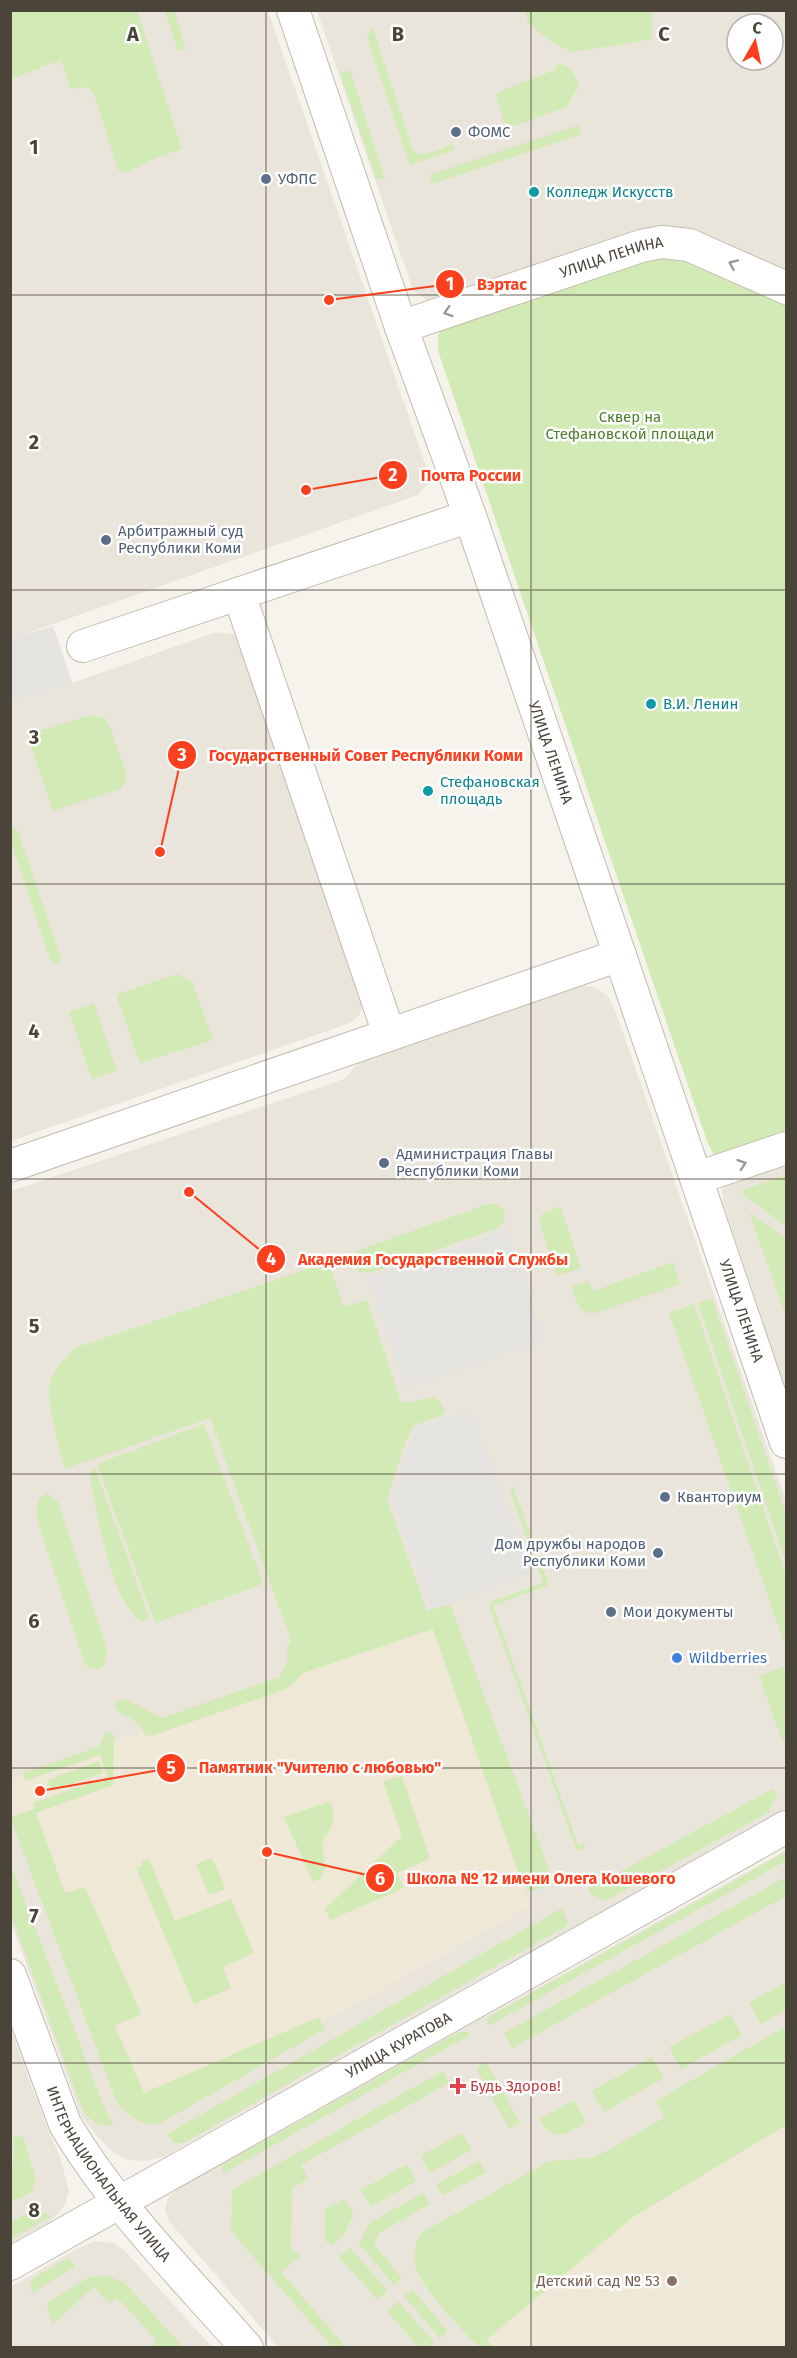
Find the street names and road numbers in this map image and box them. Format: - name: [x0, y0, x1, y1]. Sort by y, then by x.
- street label: УЛИЦА ЛЕНИНА: [557, 233, 665, 282]
- street label: УЛИЦА ЛЕНИНА: [525, 699, 577, 807]
- street label: УЛИЦА ЛЕНИНА: [715, 1257, 767, 1365]
- street label: УЛИЦА КУРАТОВА: [343, 2008, 455, 2082]
- street label: ИНТЕРНАЦИОНАЛЬНАЯ УЛИЦА: [43, 2083, 175, 2266]

